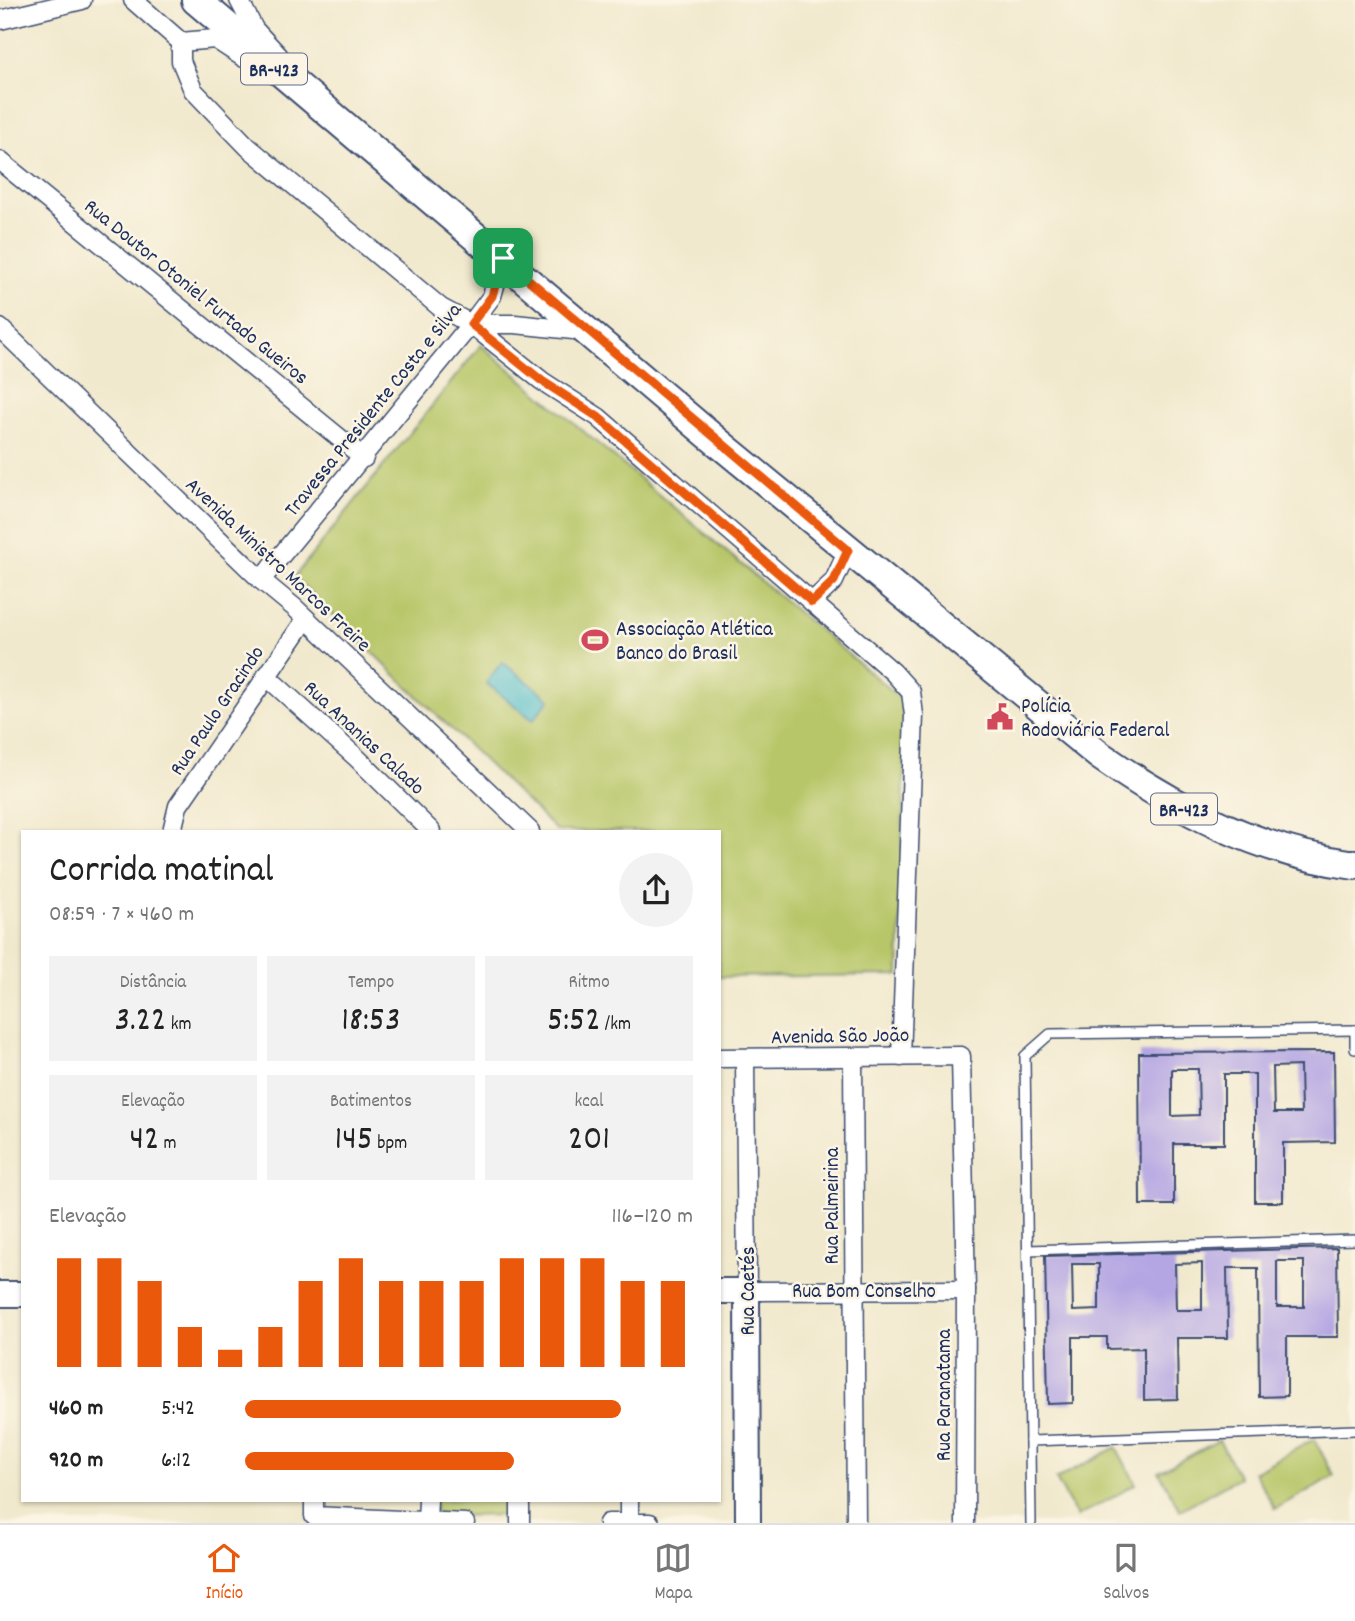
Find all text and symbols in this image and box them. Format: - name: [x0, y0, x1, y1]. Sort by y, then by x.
- road number: BR-423: [241, 54, 307, 85]
- street label: Rua Doutor Otoniel Furtado Gueiros: [76, 193, 314, 393]
- pin: [473, 228, 533, 288]
- icon: arrive: [484, 239, 522, 277]
- street label: Travessa Presidente Costa e Silva: [278, 296, 471, 524]
- street label: Avenida Ministro Marcos Freire: [177, 472, 377, 661]
- place label: Associação Atlética Banco do Brasil: [616, 616, 774, 670]
- sports icon: Associação Atlética Banco do Brasil: [580, 625, 610, 655]
- street label: Rua Paulo Gracindo: [164, 641, 273, 783]
- street label: Rua Ananias Calado: [296, 675, 430, 803]
- place label: Polícia Rodoviária Federal: [1021, 693, 1169, 747]
- public building icon: Polícia Rodoviária Federal: [985, 702, 1015, 732]
- road number: BR-423: [1151, 794, 1217, 824]
- text: Corrida matinal: [49, 845, 274, 900]
- button: share: [619, 853, 693, 927]
- text: 08:59 · 7 × 460 m: [49, 899, 194, 932]
- text: Distância: [120, 970, 186, 997]
- text: Tempo: [348, 970, 394, 997]
- text: Ritmo: [568, 970, 610, 997]
- text: 3.22: [114, 997, 166, 1047]
- text: 18:53: [341, 997, 401, 1047]
- text: 5:52: [547, 997, 600, 1047]
- text: km: [166, 1012, 192, 1039]
- text: /km: [600, 1012, 631, 1039]
- street label: Avenida São João: [771, 1022, 909, 1054]
- text: Elevação: [121, 1089, 185, 1116]
- text: Batimentos: [330, 1089, 412, 1116]
- text: kcal: [575, 1089, 603, 1116]
- text: 42: [129, 1116, 159, 1166]
- text: 145: [335, 1116, 373, 1166]
- text: 201: [568, 1116, 610, 1166]
- text: m: [159, 1131, 177, 1158]
- text: bpm: [373, 1131, 407, 1158]
- street label: Rua Palmeirina: [819, 1146, 849, 1265]
- text: Elevação: [49, 1201, 126, 1234]
- text: 116–120 m: [612, 1201, 693, 1234]
- street label: Rua Caetés: [735, 1246, 765, 1336]
- street label: Rua Bom Conselho: [792, 1278, 936, 1308]
- street label: Rua Paranatama: [931, 1328, 961, 1461]
- text: 460 m: [49, 1393, 103, 1426]
- text: 5:42: [161, 1393, 195, 1426]
- text: 920 m: [49, 1445, 103, 1478]
- text: 6:12: [161, 1445, 191, 1478]
- tab: Início: [205, 1539, 243, 1608]
- tab: Mapa: [654, 1539, 692, 1608]
- tab: Salvos: [1103, 1539, 1150, 1608]

